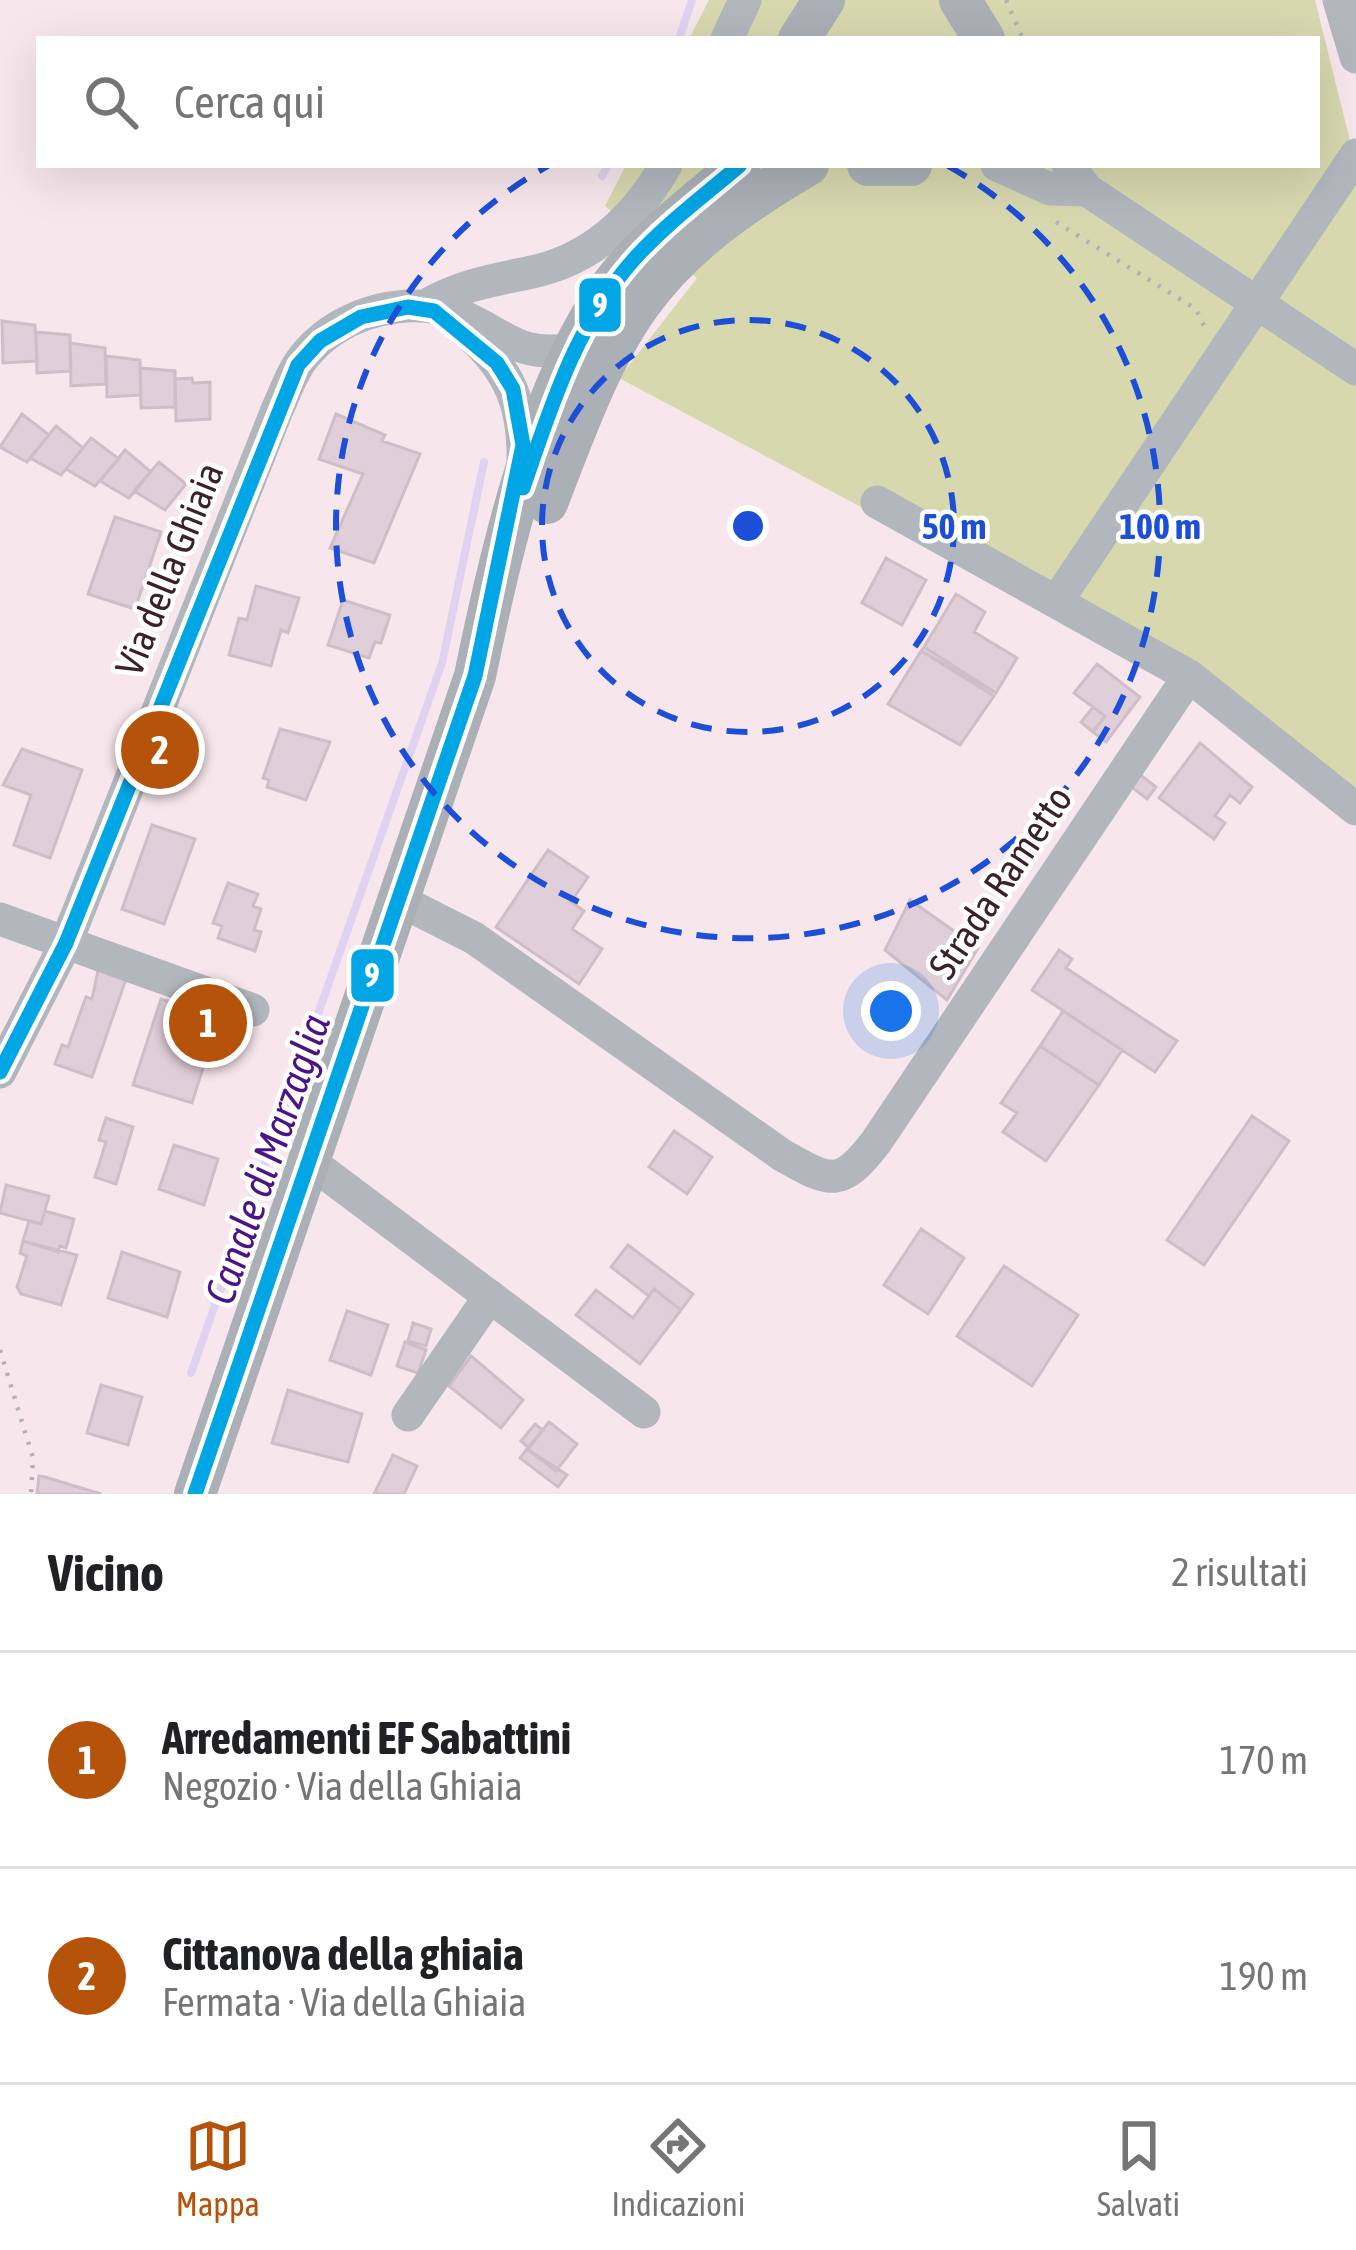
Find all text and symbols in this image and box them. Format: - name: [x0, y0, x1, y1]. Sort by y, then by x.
- search box: [36, 36, 1320, 168]
- icon: search: [78, 69, 144, 135]
- text: Cerca qui: [174, 76, 325, 128]
- line badge: 9: [577, 276, 623, 334]
- text: 9: [592, 286, 608, 324]
- street label: Via della Ghiaia: [106, 456, 232, 682]
- centre of rings: [727, 505, 769, 547]
- text: 50 m: [922, 505, 986, 547]
- text: 100 m: [1119, 505, 1201, 547]
- pin: 2: [121, 705, 199, 795]
- street label: Strada Rametto: [920, 778, 1080, 986]
- line badge: 9: [349, 947, 396, 1004]
- text: 9: [364, 956, 380, 994]
- pin: 1: [169, 978, 247, 1068]
- your location: [861, 981, 921, 1041]
- water label: Canale di Marzaglia: [195, 1008, 339, 1310]
- text: Vicino: [48, 1543, 164, 1602]
- text: 2 risultati: [1171, 1550, 1308, 1594]
- text: Arredamenti EF Sabattini: [162, 1712, 571, 1764]
- text: 1: [78, 1738, 96, 1782]
- text: 170 m: [1220, 1738, 1308, 1782]
- text: Negozio · Via della Ghiaia: [162, 1764, 523, 1808]
- text: Cittanova della ghiaia: [162, 1928, 524, 1980]
- text: 2: [78, 1954, 96, 1998]
- text: 190 m: [1220, 1954, 1308, 1998]
- text: Fermata · Via della Ghiaia: [162, 1980, 526, 2024]
- tab: Mappa: [176, 2113, 260, 2223]
- tab: Indicazioni: [611, 2113, 745, 2223]
- tab: Salvati: [1097, 2113, 1180, 2223]

